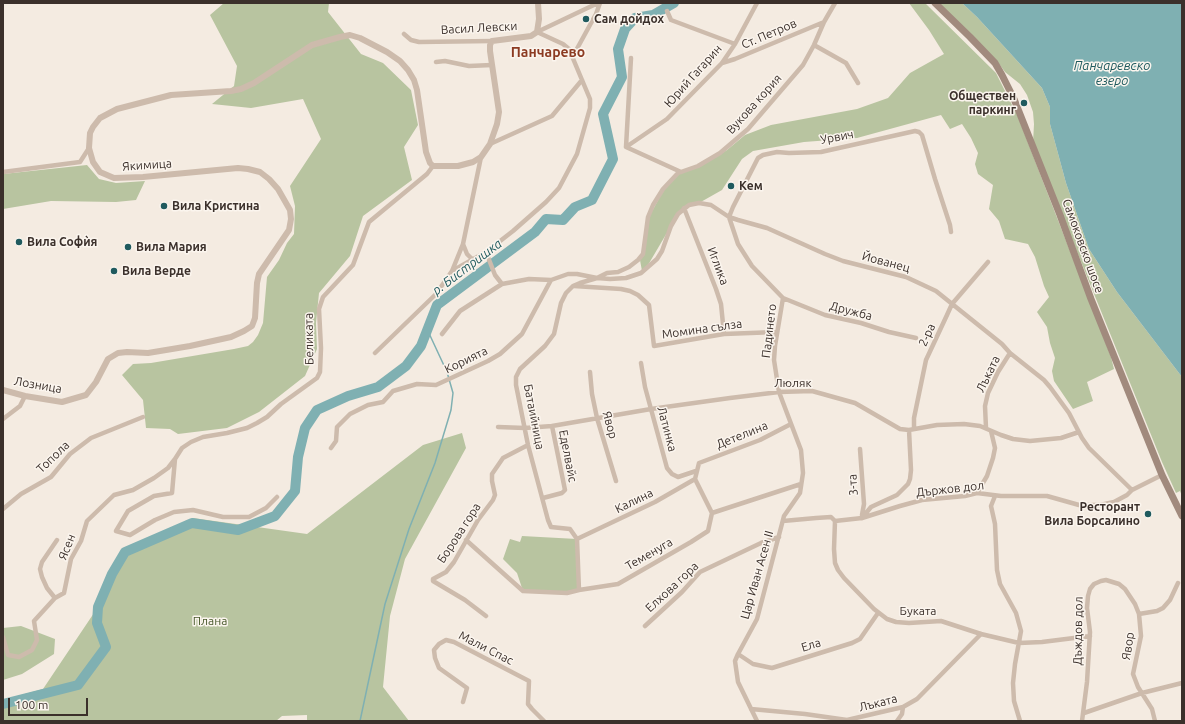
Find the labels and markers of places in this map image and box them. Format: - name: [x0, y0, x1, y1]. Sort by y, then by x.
- place label: Сам дойдох: [594, 12, 664, 26]
- marker: Сам дойдох: [581, 14, 591, 24]
- place label: Обществен паркинг: [949, 89, 1016, 117]
- marker: Обществен паркинг: [1019, 98, 1029, 108]
- place label: Кем: [739, 179, 763, 193]
- marker: Кем: [726, 181, 736, 191]
- place label: Вила Кристина: [172, 199, 260, 213]
- marker: Вила Кристина: [159, 201, 169, 211]
- place label: Вила Софѝя: [27, 235, 97, 249]
- marker: Вила Софѝя: [14, 237, 24, 247]
- place label: Вила Мария: [136, 240, 207, 254]
- marker: Вила Мария: [123, 242, 133, 252]
- place label: Вила Верде: [122, 264, 191, 278]
- marker: Вила Верде: [109, 266, 119, 276]
- place label: Ресторант Вила Борсалино: [1044, 500, 1140, 528]
- marker: Ресторант Вила Борсалино: [1143, 509, 1153, 519]

